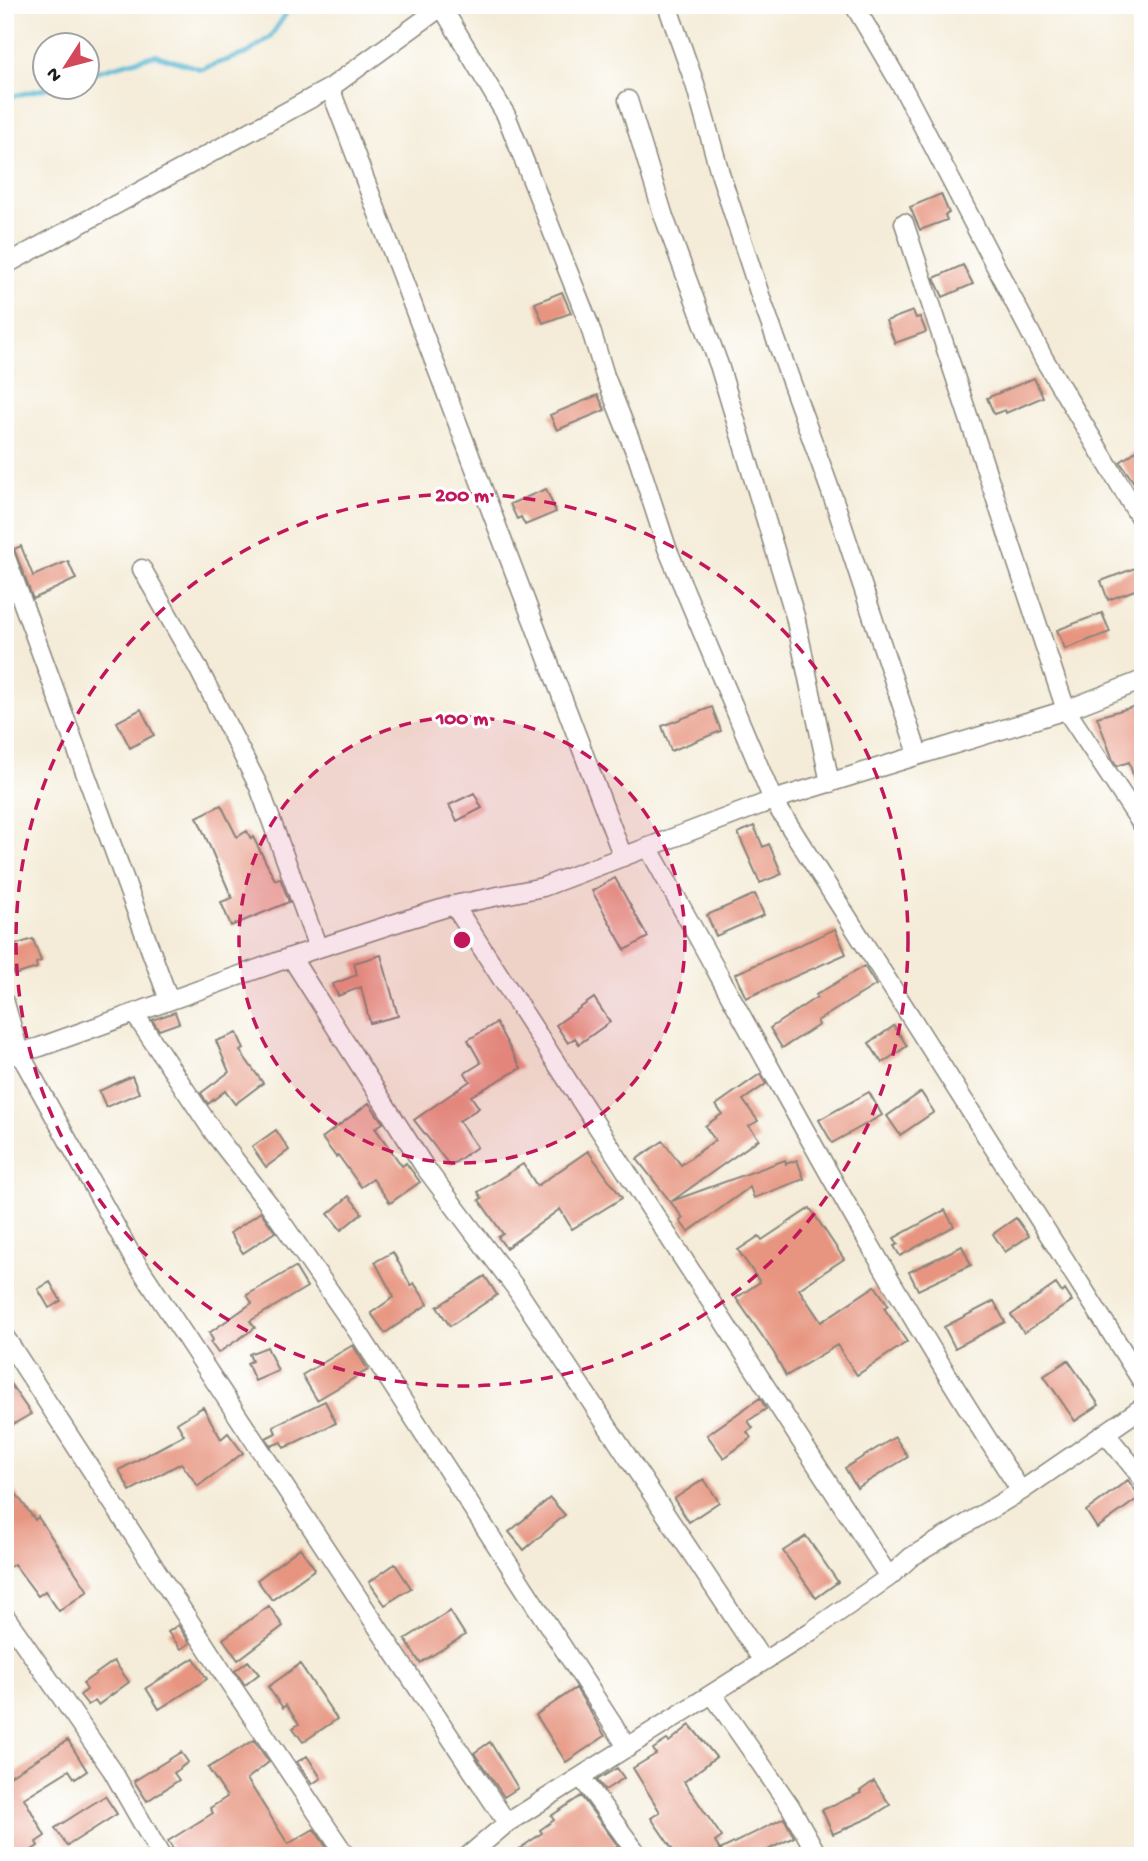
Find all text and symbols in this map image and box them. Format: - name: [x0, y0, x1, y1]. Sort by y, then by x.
- north arrow: [32, 32, 102, 102]
- text: N: [42, 62, 68, 86]
- text: 200 m: [435, 485, 489, 510]
- text: 100 m: [435, 708, 488, 733]
- centre of rings: [450, 928, 474, 952]

